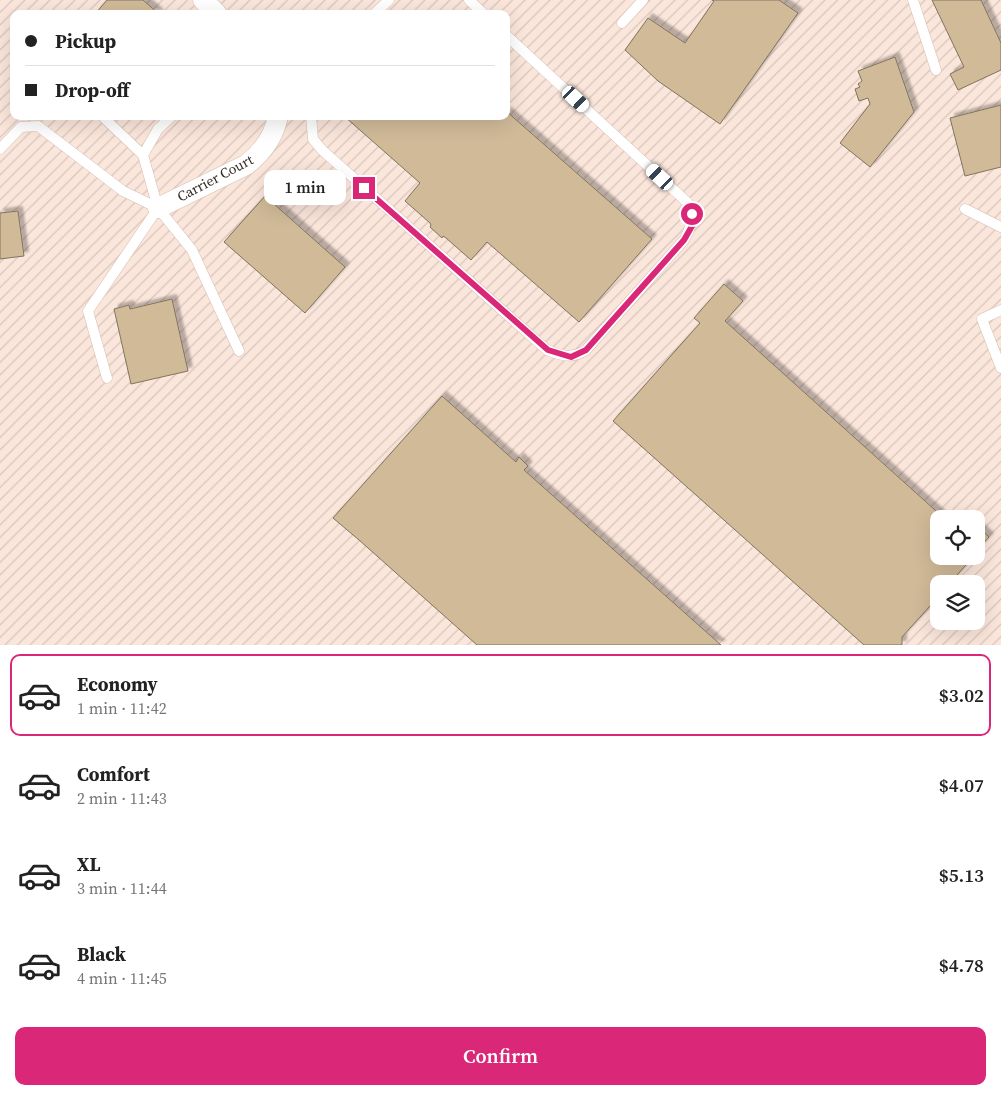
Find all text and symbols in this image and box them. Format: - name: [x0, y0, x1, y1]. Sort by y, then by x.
- text: Pickup: [55, 28, 116, 54]
- text: Drop-off: [55, 77, 129, 103]
- car: [559, 83, 592, 115]
- street label: Carrier Court: [173, 149, 257, 206]
- car: [643, 161, 676, 193]
- callout: 1 min: [264, 170, 346, 206]
- text: 1 min: [284, 176, 326, 198]
- route end: [353, 177, 375, 199]
- route start: [681, 203, 703, 225]
- map controls: [930, 510, 985, 630]
- button: locate: [930, 510, 985, 565]
- button: layers: [930, 575, 985, 630]
- text: Economy: [77, 671, 158, 697]
- icon: car: [17, 673, 62, 718]
- text: $3.02: [939, 682, 984, 708]
- text: 1 min · 11:42: [77, 697, 167, 719]
- text: Comfort: [77, 761, 150, 787]
- icon: car: [17, 763, 62, 808]
- text: $4.07: [939, 772, 984, 798]
- text: 2 min · 11:43: [77, 787, 167, 809]
- text: XL: [77, 851, 100, 877]
- icon: car: [17, 853, 62, 898]
- text: $5.13: [939, 862, 984, 888]
- text: 3 min · 11:44: [77, 877, 167, 899]
- text: Black: [77, 941, 126, 967]
- icon: car: [17, 943, 62, 988]
- text: $4.78: [939, 952, 984, 978]
- text: 4 min · 11:45: [77, 967, 167, 989]
- button: Confirm: [15, 1027, 986, 1085]

